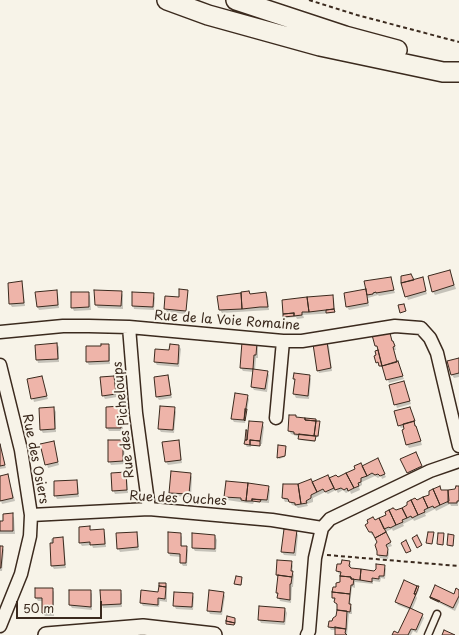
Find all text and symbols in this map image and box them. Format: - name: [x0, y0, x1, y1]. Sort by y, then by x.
- street label: Rue de la Voie Romaine: [153, 308, 301, 334]
- street label: Rue des Picheloups: [110, 361, 138, 479]
- street label: Rue des Osiers: [19, 413, 51, 505]
- street label: Rue des Ouches: [129, 489, 227, 509]
- scale bar: [18, 593, 104, 619]
- text: 50 m: [23, 599, 54, 617]

